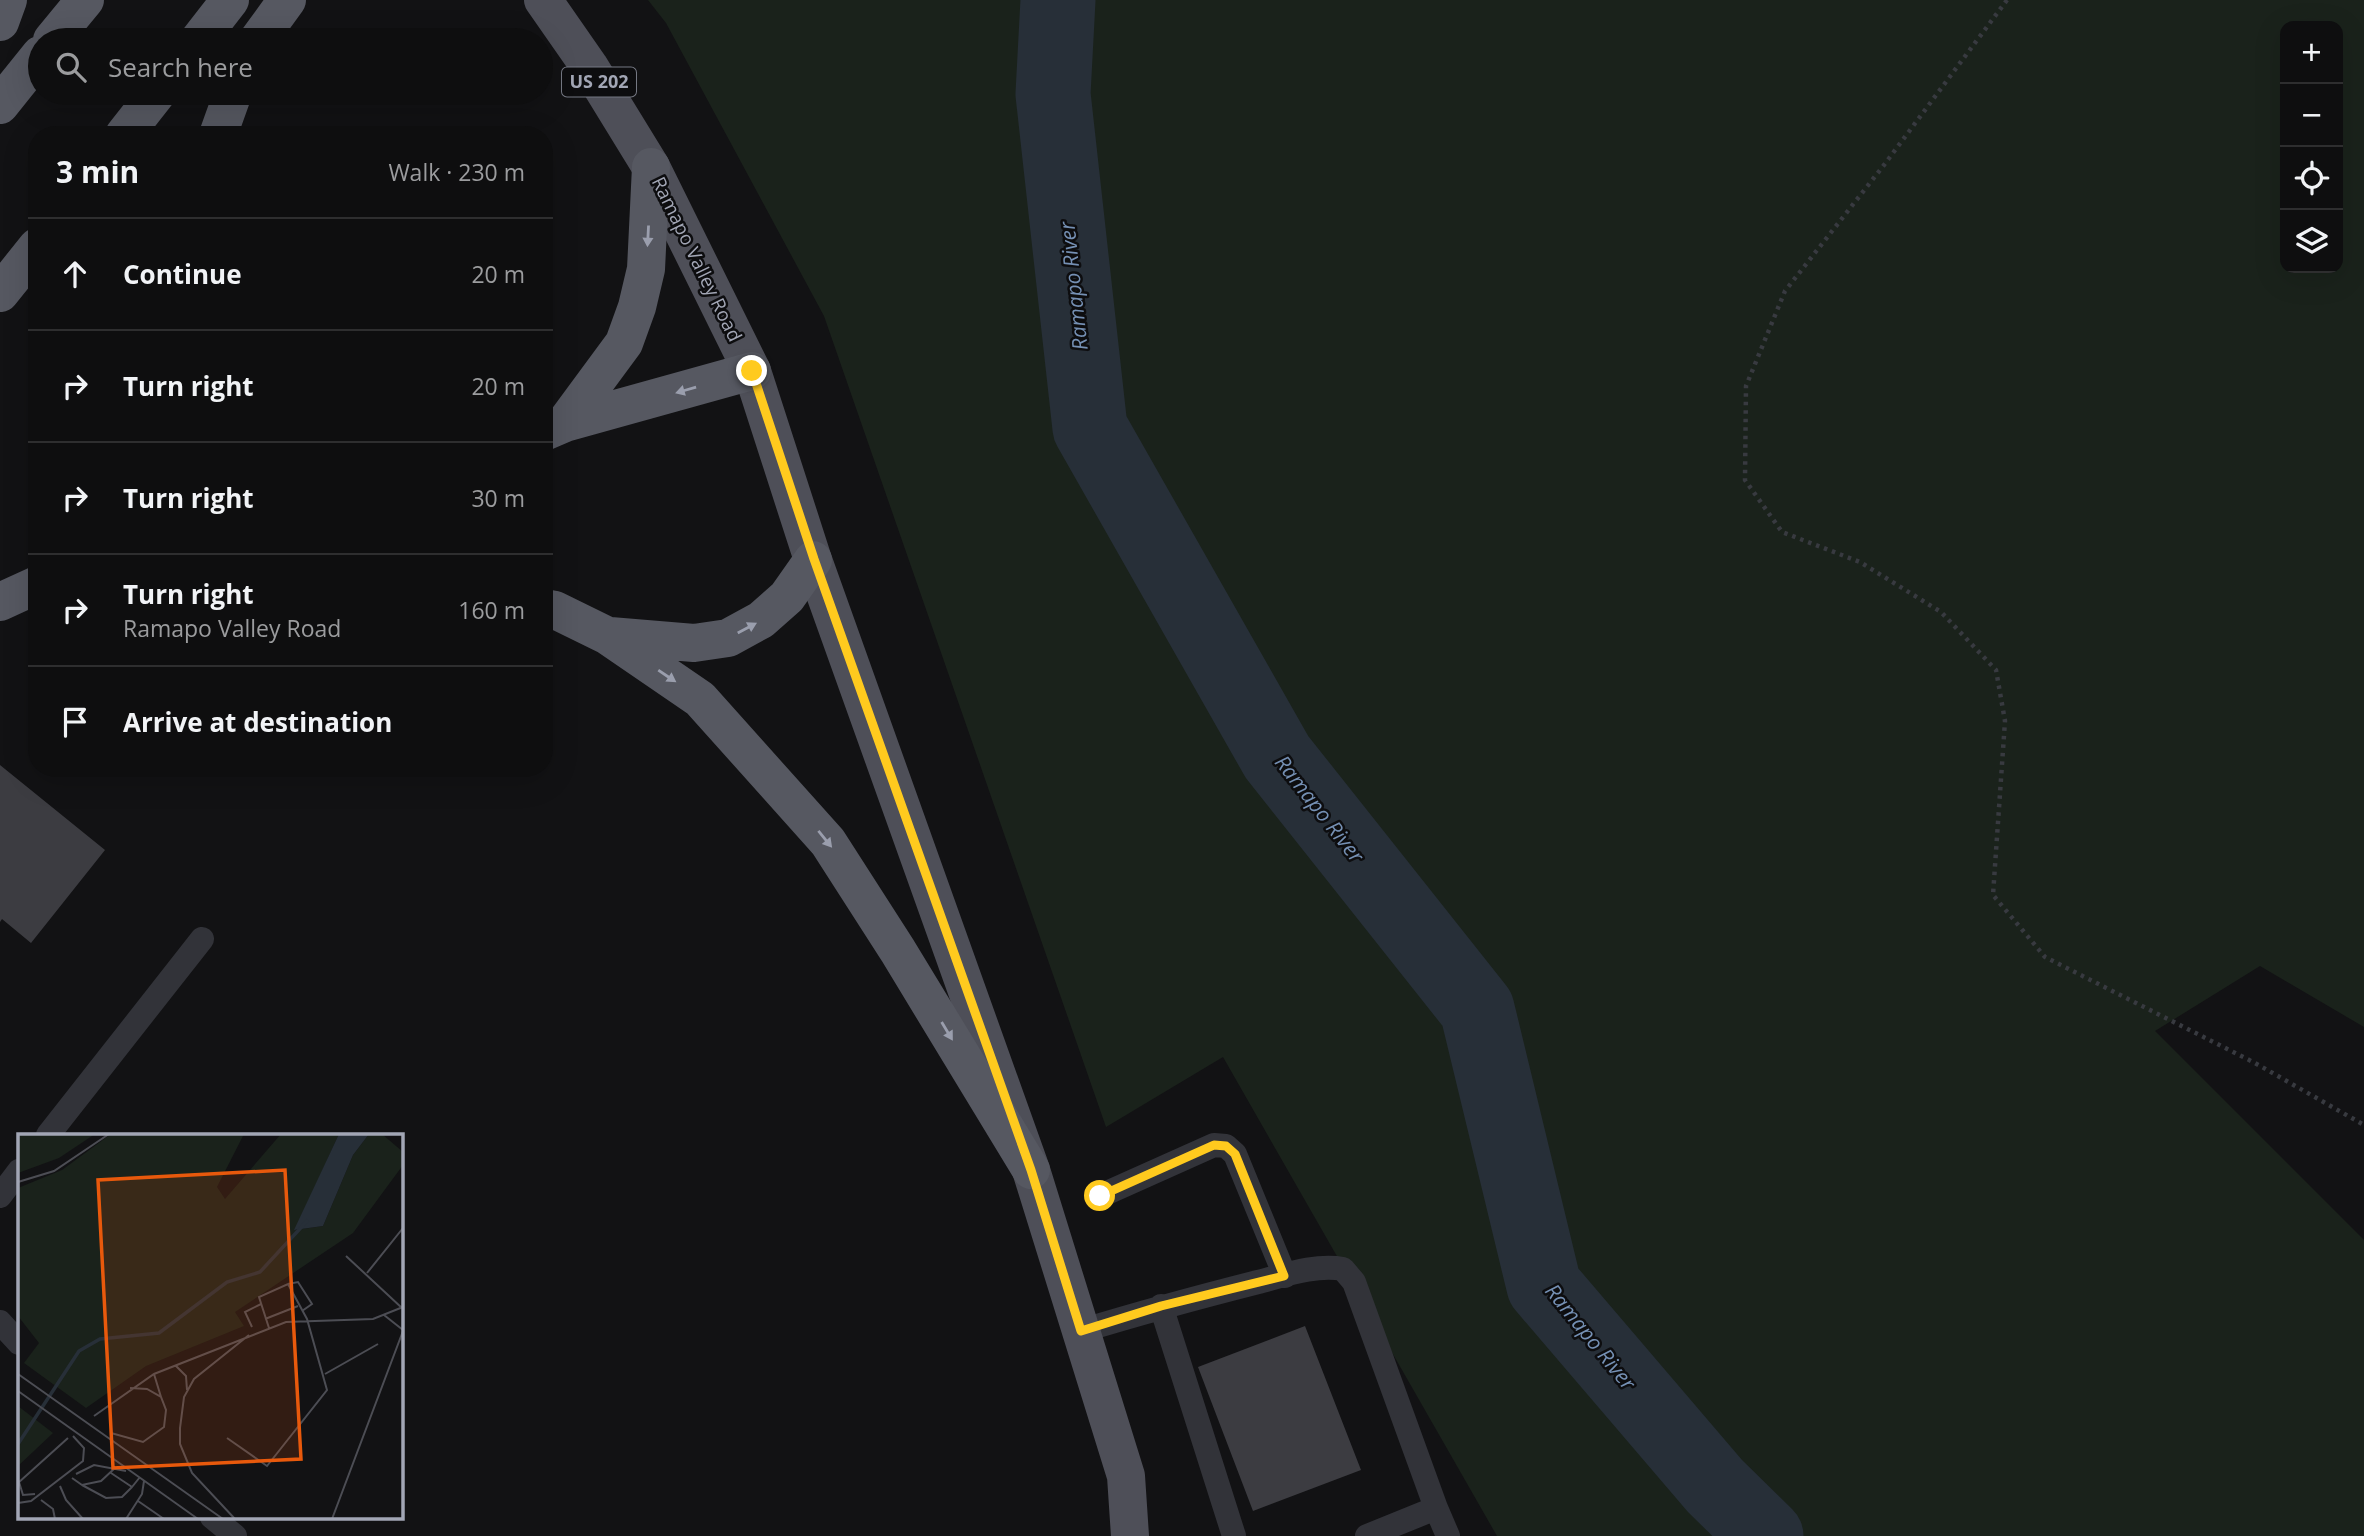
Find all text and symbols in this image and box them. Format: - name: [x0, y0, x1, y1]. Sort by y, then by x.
- map controls: [2280, 21, 2343, 273]
- button: +: [2280, 21, 2343, 84]
- search box: [28, 28, 553, 105]
- icon: search: [52, 48, 90, 86]
- text: Search here: [108, 49, 253, 85]
- road number: US 202: [562, 68, 636, 96]
- button: −: [2280, 84, 2343, 147]
- button: locate: [2280, 147, 2343, 210]
- text: 3 min: [56, 151, 139, 192]
- text: Walk · 230 m: [388, 156, 525, 188]
- street label: Ramapo Valley Road: [646, 172, 748, 346]
- button: layers: [2280, 210, 2343, 273]
- water label: Ramapo River: [1052, 220, 1094, 352]
- one-way arrow: [642, 225, 653, 247]
- icon: ahead: [56, 255, 94, 293]
- text: Continue: [123, 256, 242, 292]
- text: 20 m: [471, 258, 525, 290]
- route end: [736, 355, 767, 386]
- icon: right: [56, 367, 94, 405]
- text: Turn right: [123, 368, 254, 404]
- text: 20 m: [471, 370, 525, 402]
- one-way arrow: [676, 385, 697, 395]
- icon: right: [56, 479, 94, 517]
- text: Turn right: [123, 480, 254, 516]
- text: 30 m: [471, 482, 525, 514]
- text: Turn right: [123, 576, 254, 612]
- icon: right: [56, 591, 94, 629]
- text: 160 m: [458, 594, 525, 626]
- text: Ramapo Valley Road: [123, 612, 341, 644]
- one-way arrow: [737, 622, 757, 634]
- one-way arrow: [658, 669, 676, 683]
- icon: arrive: [56, 703, 94, 741]
- text: Arrive at destination: [123, 704, 392, 740]
- water label: Ramapo River: [1269, 749, 1371, 868]
- one-way arrow: [817, 830, 832, 848]
- one-way arrow: [940, 1022, 953, 1041]
- inset map: [18, 1134, 402, 1518]
- route start: [1084, 1180, 1115, 1211]
- water label: Ramapo River: [1539, 1277, 1643, 1396]

